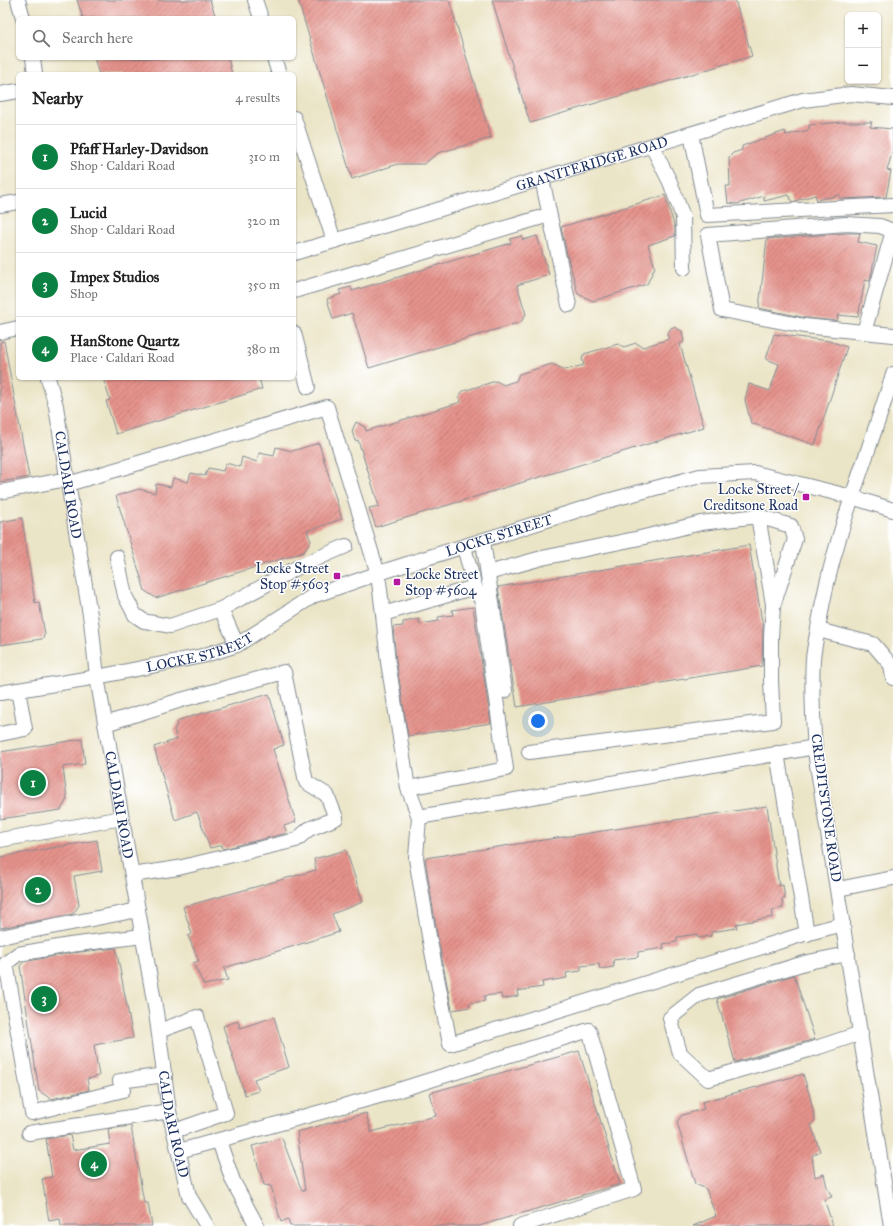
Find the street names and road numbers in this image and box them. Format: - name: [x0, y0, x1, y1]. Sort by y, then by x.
- street label: GRANITERIDGE ROAD: [514, 133, 670, 194]
- street label: CALDARI ROAD: [51, 430, 86, 540]
- street label: LOCKE STREET: [443, 510, 555, 560]
- street label: LOCKE STREET: [145, 628, 256, 675]
- street label: CREDITSTONE ROAD: [807, 733, 845, 883]
- street label: CALDARI ROAD: [102, 750, 137, 860]
- street label: CALDARI ROAD: [155, 1069, 193, 1179]

